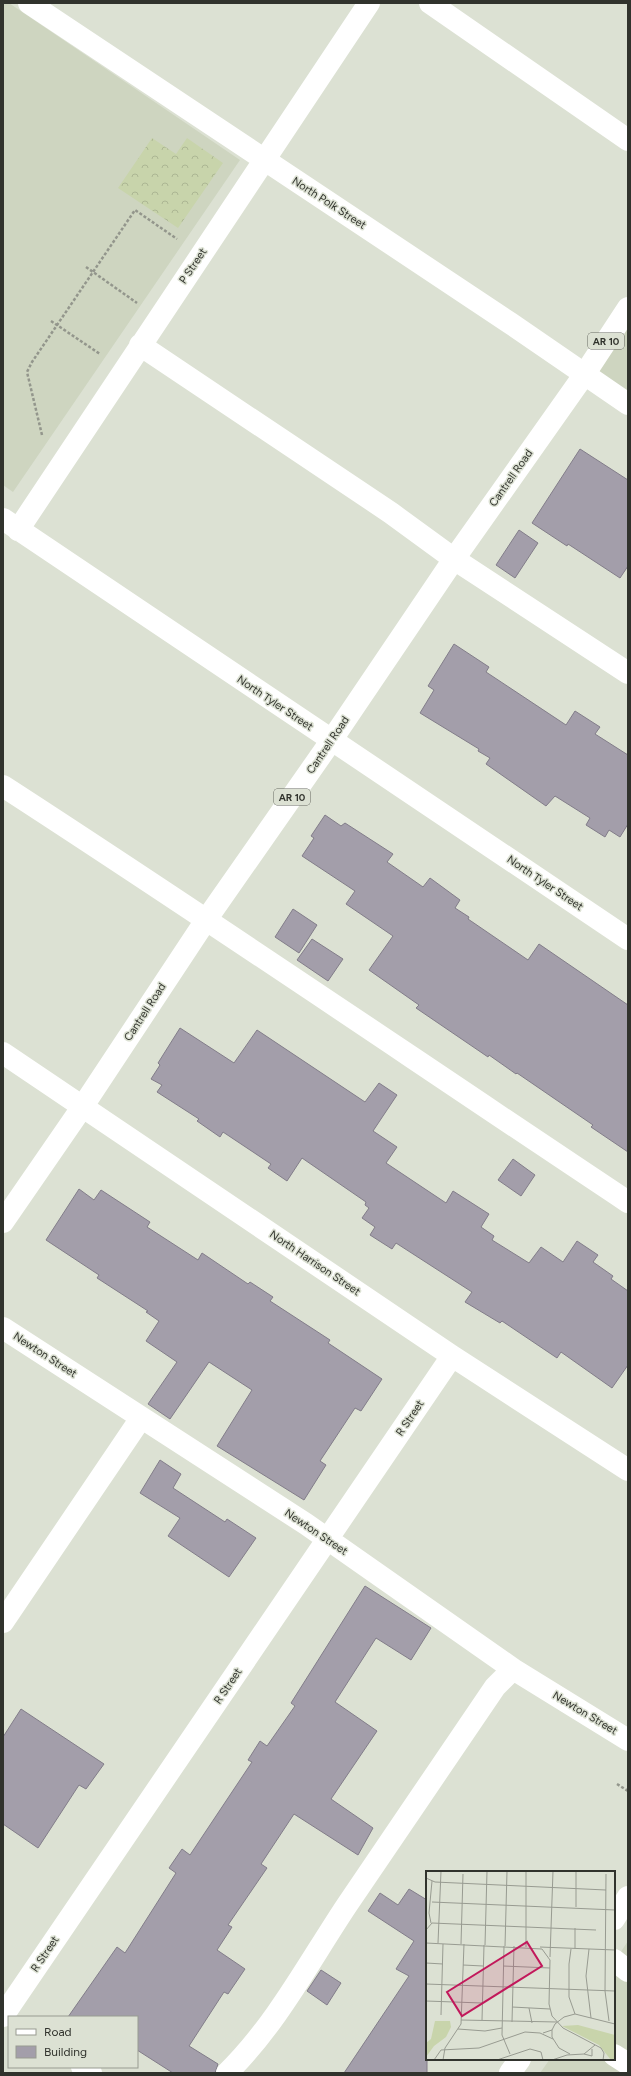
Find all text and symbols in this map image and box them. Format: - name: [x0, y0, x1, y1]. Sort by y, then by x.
- street label: North Polk Street: [290, 174, 368, 232]
- street label: P Street: [176, 246, 210, 286]
- road number: AR 10: [588, 333, 624, 349]
- street label: Cantrell Road: [487, 447, 535, 509]
- street label: North Tyler Street: [234, 673, 316, 733]
- street label: Cantrell Road: [304, 714, 352, 776]
- road number: AR 10: [274, 789, 310, 805]
- street label: North Tyler Street: [504, 853, 586, 913]
- street label: Cantrell Road: [121, 981, 169, 1043]
- street label: North Harrison Street: [267, 1228, 363, 1298]
- street label: Newton Street: [11, 1330, 79, 1380]
- street label: R Street: [393, 1398, 427, 1438]
- street label: Newton Street: [282, 1506, 350, 1558]
- street label: R Street: [211, 1666, 245, 1706]
- street label: Newton Street: [550, 1689, 620, 1737]
- inset map: [426, 1871, 615, 2060]
- street label: R Street: [28, 1934, 62, 1974]
- legend: [8, 2016, 138, 2068]
- text: Road: [44, 2025, 72, 2039]
- text: Building: [44, 2045, 87, 2059]

